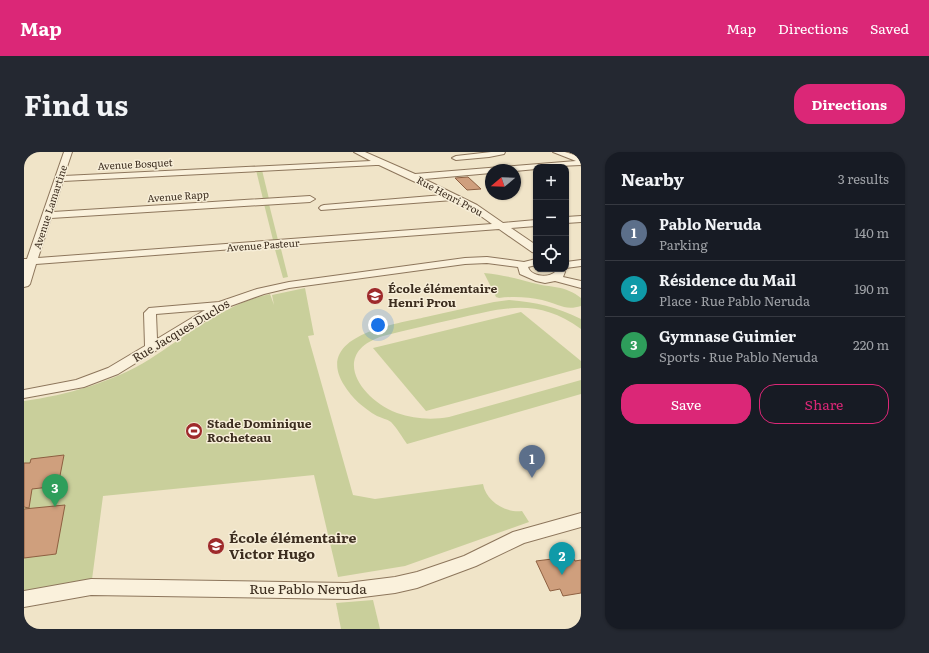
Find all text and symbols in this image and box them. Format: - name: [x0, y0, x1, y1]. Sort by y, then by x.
- text: Map: [20, 14, 62, 42]
- text: Map: [726, 18, 756, 38]
- text: Directions: [778, 18, 848, 38]
- text: Saved: [870, 18, 909, 38]
- text: Find us: [24, 83, 128, 125]
- button: Directions: [794, 84, 905, 124]
- street label: Avenue Bosquet: [97, 154, 173, 173]
- street label: Avenue Lamartine: [29, 163, 70, 251]
- north arrow: [485, 164, 521, 200]
- map controls: [533, 164, 569, 272]
- button: +: [533, 164, 569, 200]
- text: Nearby: [621, 166, 684, 191]
- text: 3 results: [838, 169, 889, 188]
- street label: Rue Henri Prou: [414, 172, 487, 220]
- street label: Avenue Rapp: [147, 186, 209, 205]
- button: −: [533, 200, 569, 236]
- text: Pablo Neruda: [659, 212, 762, 235]
- text: 1: [631, 223, 637, 242]
- text: 140 m: [854, 223, 889, 242]
- street label: Avenue Pasteur: [226, 234, 300, 255]
- text: Parking: [659, 235, 708, 254]
- button: locate: [533, 236, 569, 272]
- text: Résidence du Mail: [659, 268, 796, 291]
- place label: École élémentaire Henri Prou: [388, 279, 497, 311]
- text: 2: [631, 279, 637, 298]
- text: 190 m: [854, 279, 889, 298]
- school or university icon: École élémentaire Henri Prou: [365, 286, 385, 306]
- text: Place · Rue Pablo Neruda: [659, 291, 810, 310]
- street label: Rue Jacques Duclos: [129, 294, 233, 366]
- your location: [368, 315, 388, 335]
- text: Gymnase Guimier: [659, 324, 796, 347]
- text: 3: [630, 335, 638, 354]
- text: 220 m: [853, 335, 889, 354]
- text: Sports · Rue Pablo Neruda: [659, 347, 818, 366]
- button: Save: [621, 384, 751, 424]
- button: Share: [759, 384, 889, 424]
- place label: Stade Dominique Rocheteau: [207, 414, 312, 446]
- sports icon: Stade Dominique Rocheteau: [184, 421, 204, 441]
- pin: 1: [519, 445, 545, 478]
- pin: 3: [42, 474, 68, 507]
- place label: École élémentaire Victor Hugo: [229, 527, 357, 563]
- school or university icon: École élémentaire Victor Hugo: [206, 536, 226, 556]
- pin: 2: [549, 542, 575, 575]
- street label: Rue Pablo Neruda: [249, 578, 367, 598]

